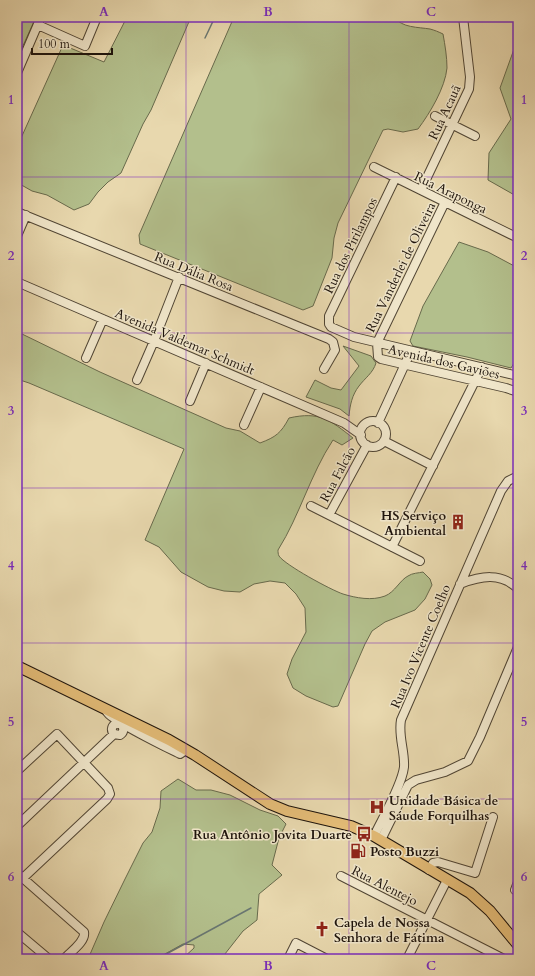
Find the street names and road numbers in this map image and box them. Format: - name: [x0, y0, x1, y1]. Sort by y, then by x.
- street label: Rua Acauã: [424, 82, 466, 143]
- street label: Rua Araponga: [411, 167, 490, 218]
- street label: Rua dos Pirilampos: [320, 194, 382, 297]
- street label: Rua Vanderlei de Oliveira: [362, 199, 440, 336]
- street label: Rua Dália Rosa: [152, 248, 236, 296]
- street label: Avenida Valdemar Schmidt: [112, 304, 257, 380]
- street label: Avenida dos Gaviões: [386, 340, 501, 384]
- street label: Rua Falcão: [316, 444, 360, 505]
- street label: Rua Ivo Vicente Coelho: [387, 582, 455, 711]
- street label: Rua Alentejo: [348, 862, 421, 910]

